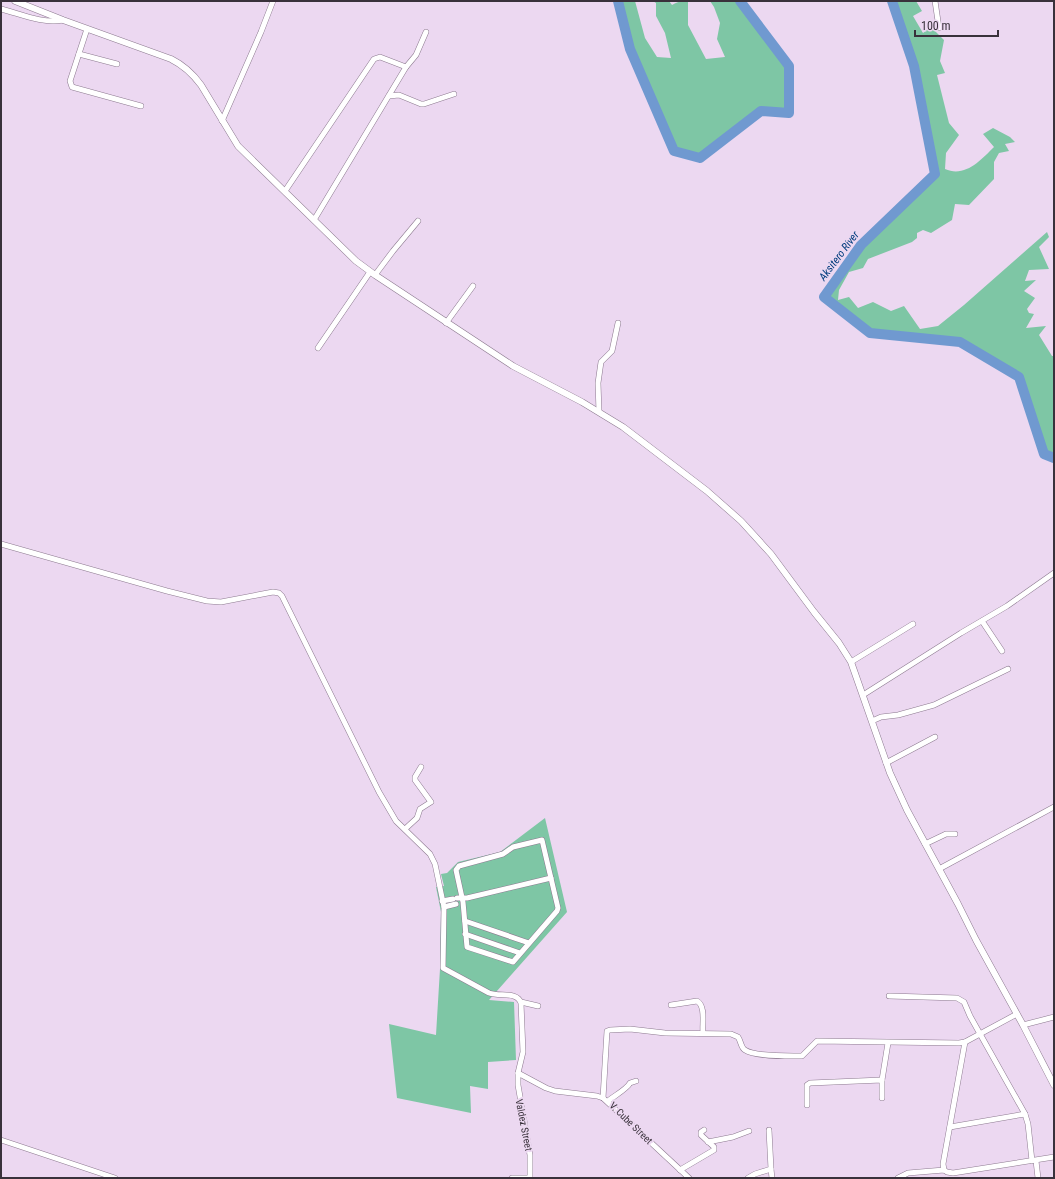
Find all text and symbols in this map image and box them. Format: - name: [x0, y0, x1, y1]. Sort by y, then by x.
- scale bar: [915, 12, 998, 38]
- text: 100 m: [921, 19, 951, 33]
- water label: Aksitero River: [816, 228, 862, 284]
- street label: Valdez Street: [514, 1098, 534, 1152]
- street label: V. Cube Street: [607, 1100, 655, 1146]

